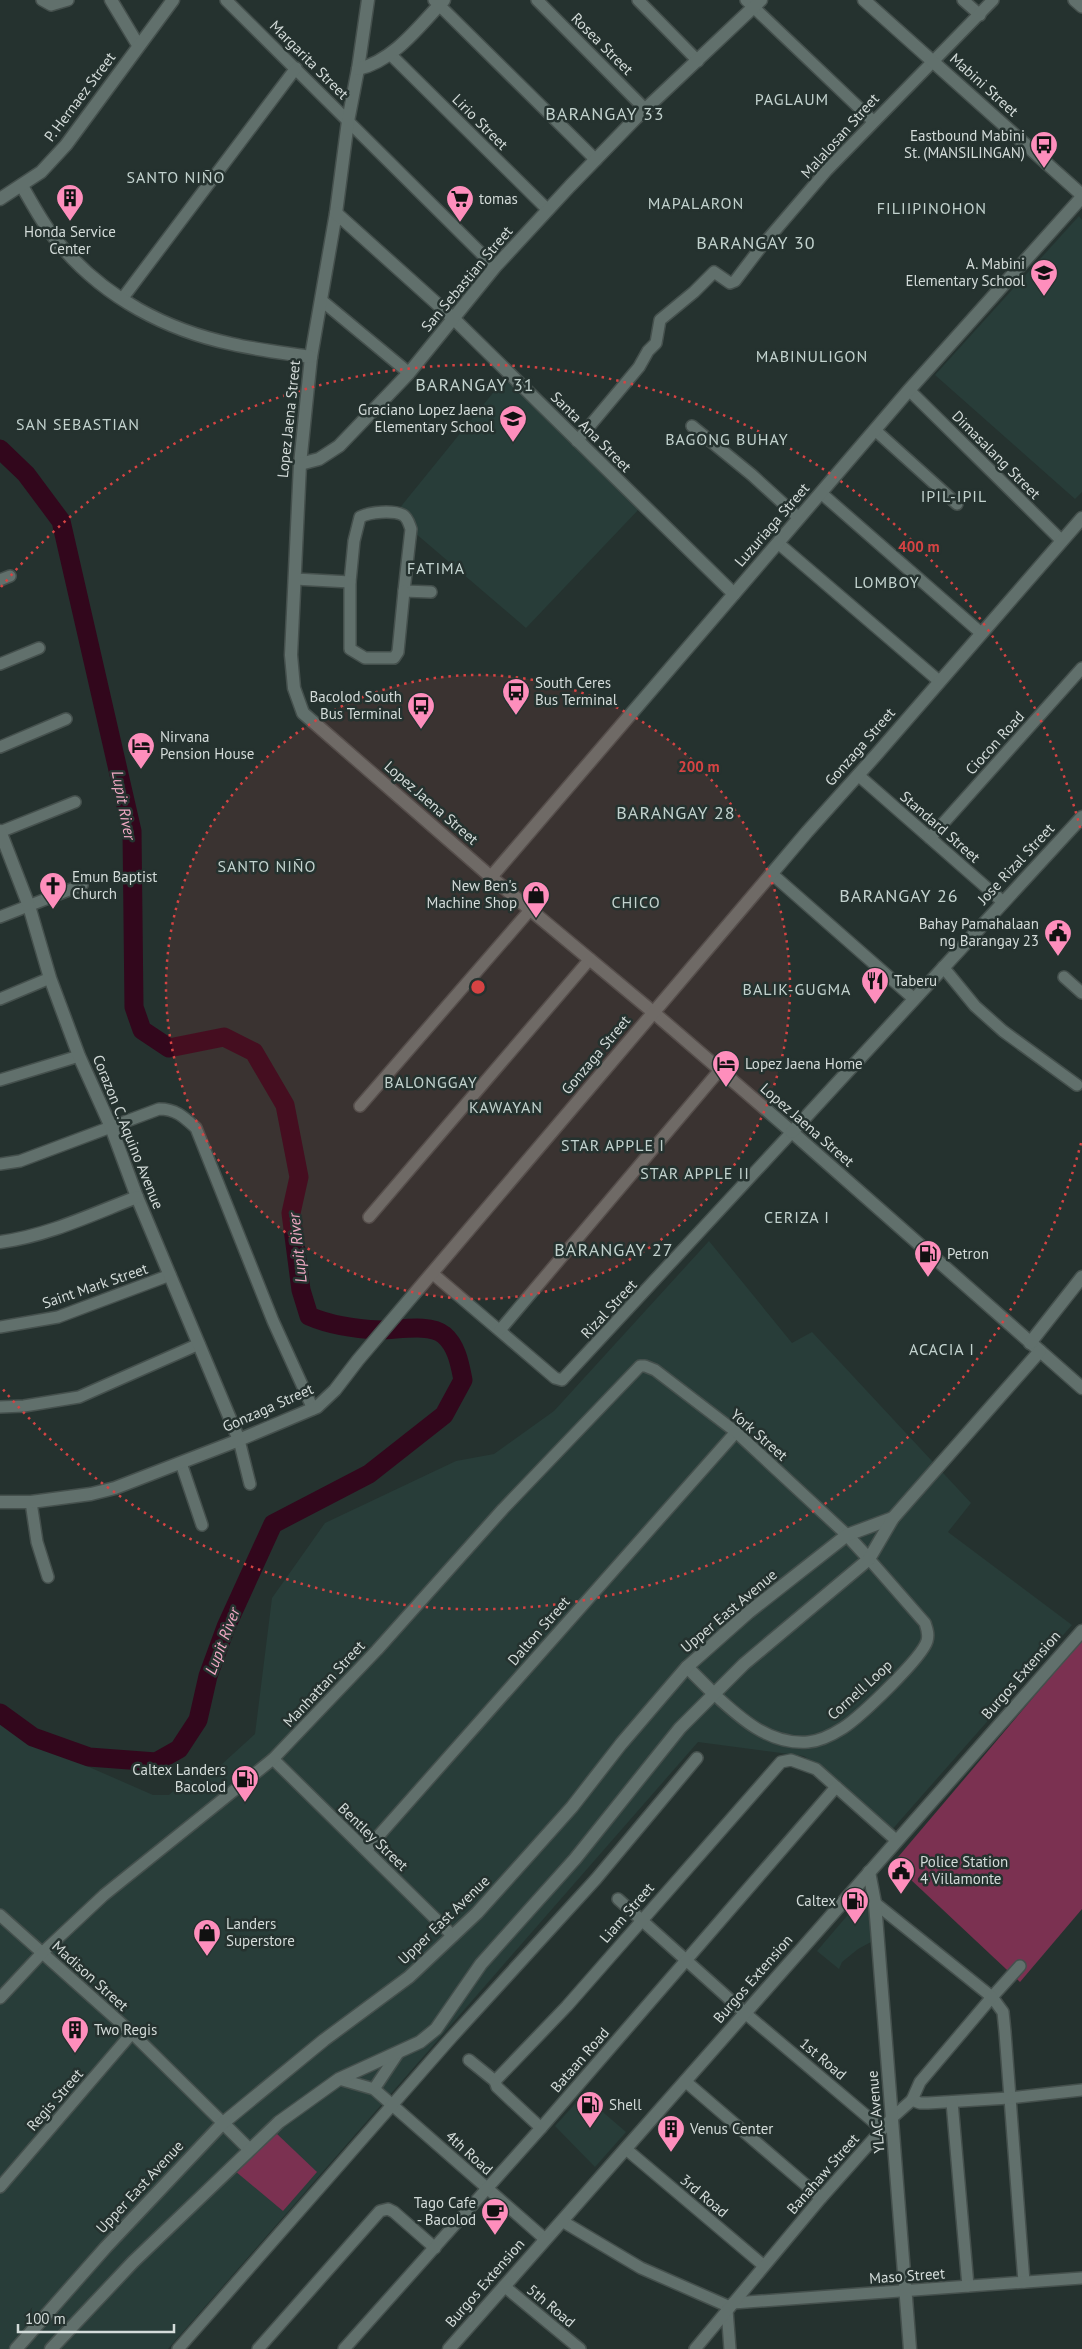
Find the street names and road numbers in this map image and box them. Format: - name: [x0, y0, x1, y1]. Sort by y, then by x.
- street label: Rosea Street: [567, 9, 637, 79]
- street label: Margarita Street: [266, 16, 353, 103]
- street label: P. Hernaez Street: [40, 48, 119, 145]
- street label: Mabini Street: [946, 49, 1023, 120]
- street label: Malalosan Street: [796, 89, 883, 182]
- street label: Lirio Street: [448, 90, 512, 154]
- street label: San Sebastian Street: [417, 222, 516, 335]
- street label: Lopez Jaena Street: [273, 359, 304, 479]
- street label: Santa Ana Street: [547, 387, 636, 476]
- street label: Dimasalang Street: [948, 406, 1045, 503]
- street label: Luzuriaga Street: [730, 479, 813, 570]
- street label: Gonzaga Street: [821, 704, 899, 790]
- street label: Ciocon Road: [961, 707, 1028, 778]
- street label: Lopez Jaena Street: [381, 757, 482, 849]
- street label: Standard Street: [896, 787, 984, 866]
- street label: Jose Rizal Street: [972, 819, 1058, 909]
- street label: Gonzaga Street: [557, 1011, 634, 1098]
- street label: Corazon C. Aquino Avenue: [89, 1052, 168, 1212]
- street label: Lopez Jaena Street: [757, 1079, 858, 1171]
- street label: Saint Mark Street: [40, 1259, 150, 1312]
- street label: Rizal Street: [577, 1275, 641, 1342]
- street label: Gonzaga Street: [219, 1379, 316, 1436]
- street label: York Street: [727, 1405, 792, 1465]
- street label: Upper East Avenue: [677, 1565, 781, 1656]
- street label: Dalton Street: [504, 1592, 574, 1669]
- street label: Burgos Extension: [977, 1626, 1064, 1723]
- street label: Manhattan Street: [279, 1636, 369, 1731]
- street label: Cornell Loop: [823, 1656, 896, 1724]
- street label: Bentley Street: [334, 1799, 412, 1875]
- street label: Upper East Avenue: [394, 1871, 493, 1968]
- street label: Liam Street: [595, 1879, 658, 1947]
- street label: Burgos Extension: [709, 1930, 796, 2027]
- street label: Madison Street: [48, 1936, 132, 2015]
- street label: Bataan Road: [546, 2023, 613, 2096]
- street label: 1st Road: [796, 2034, 851, 2084]
- street label: Regis Street: [22, 2065, 87, 2135]
- street label: YLAC Avenue: [862, 2070, 889, 2154]
- street label: 4th Road: [442, 2126, 497, 2179]
- street label: Banahaw Street: [782, 2130, 863, 2218]
- street label: Upper East Avenue: [92, 2136, 188, 2237]
- street label: 3rd Road: [676, 2170, 732, 2221]
- street label: Burgos Extension: [441, 2234, 528, 2331]
- street label: Maso Street: [868, 2263, 946, 2288]
- street label: 5th Road: [523, 2280, 579, 2331]

